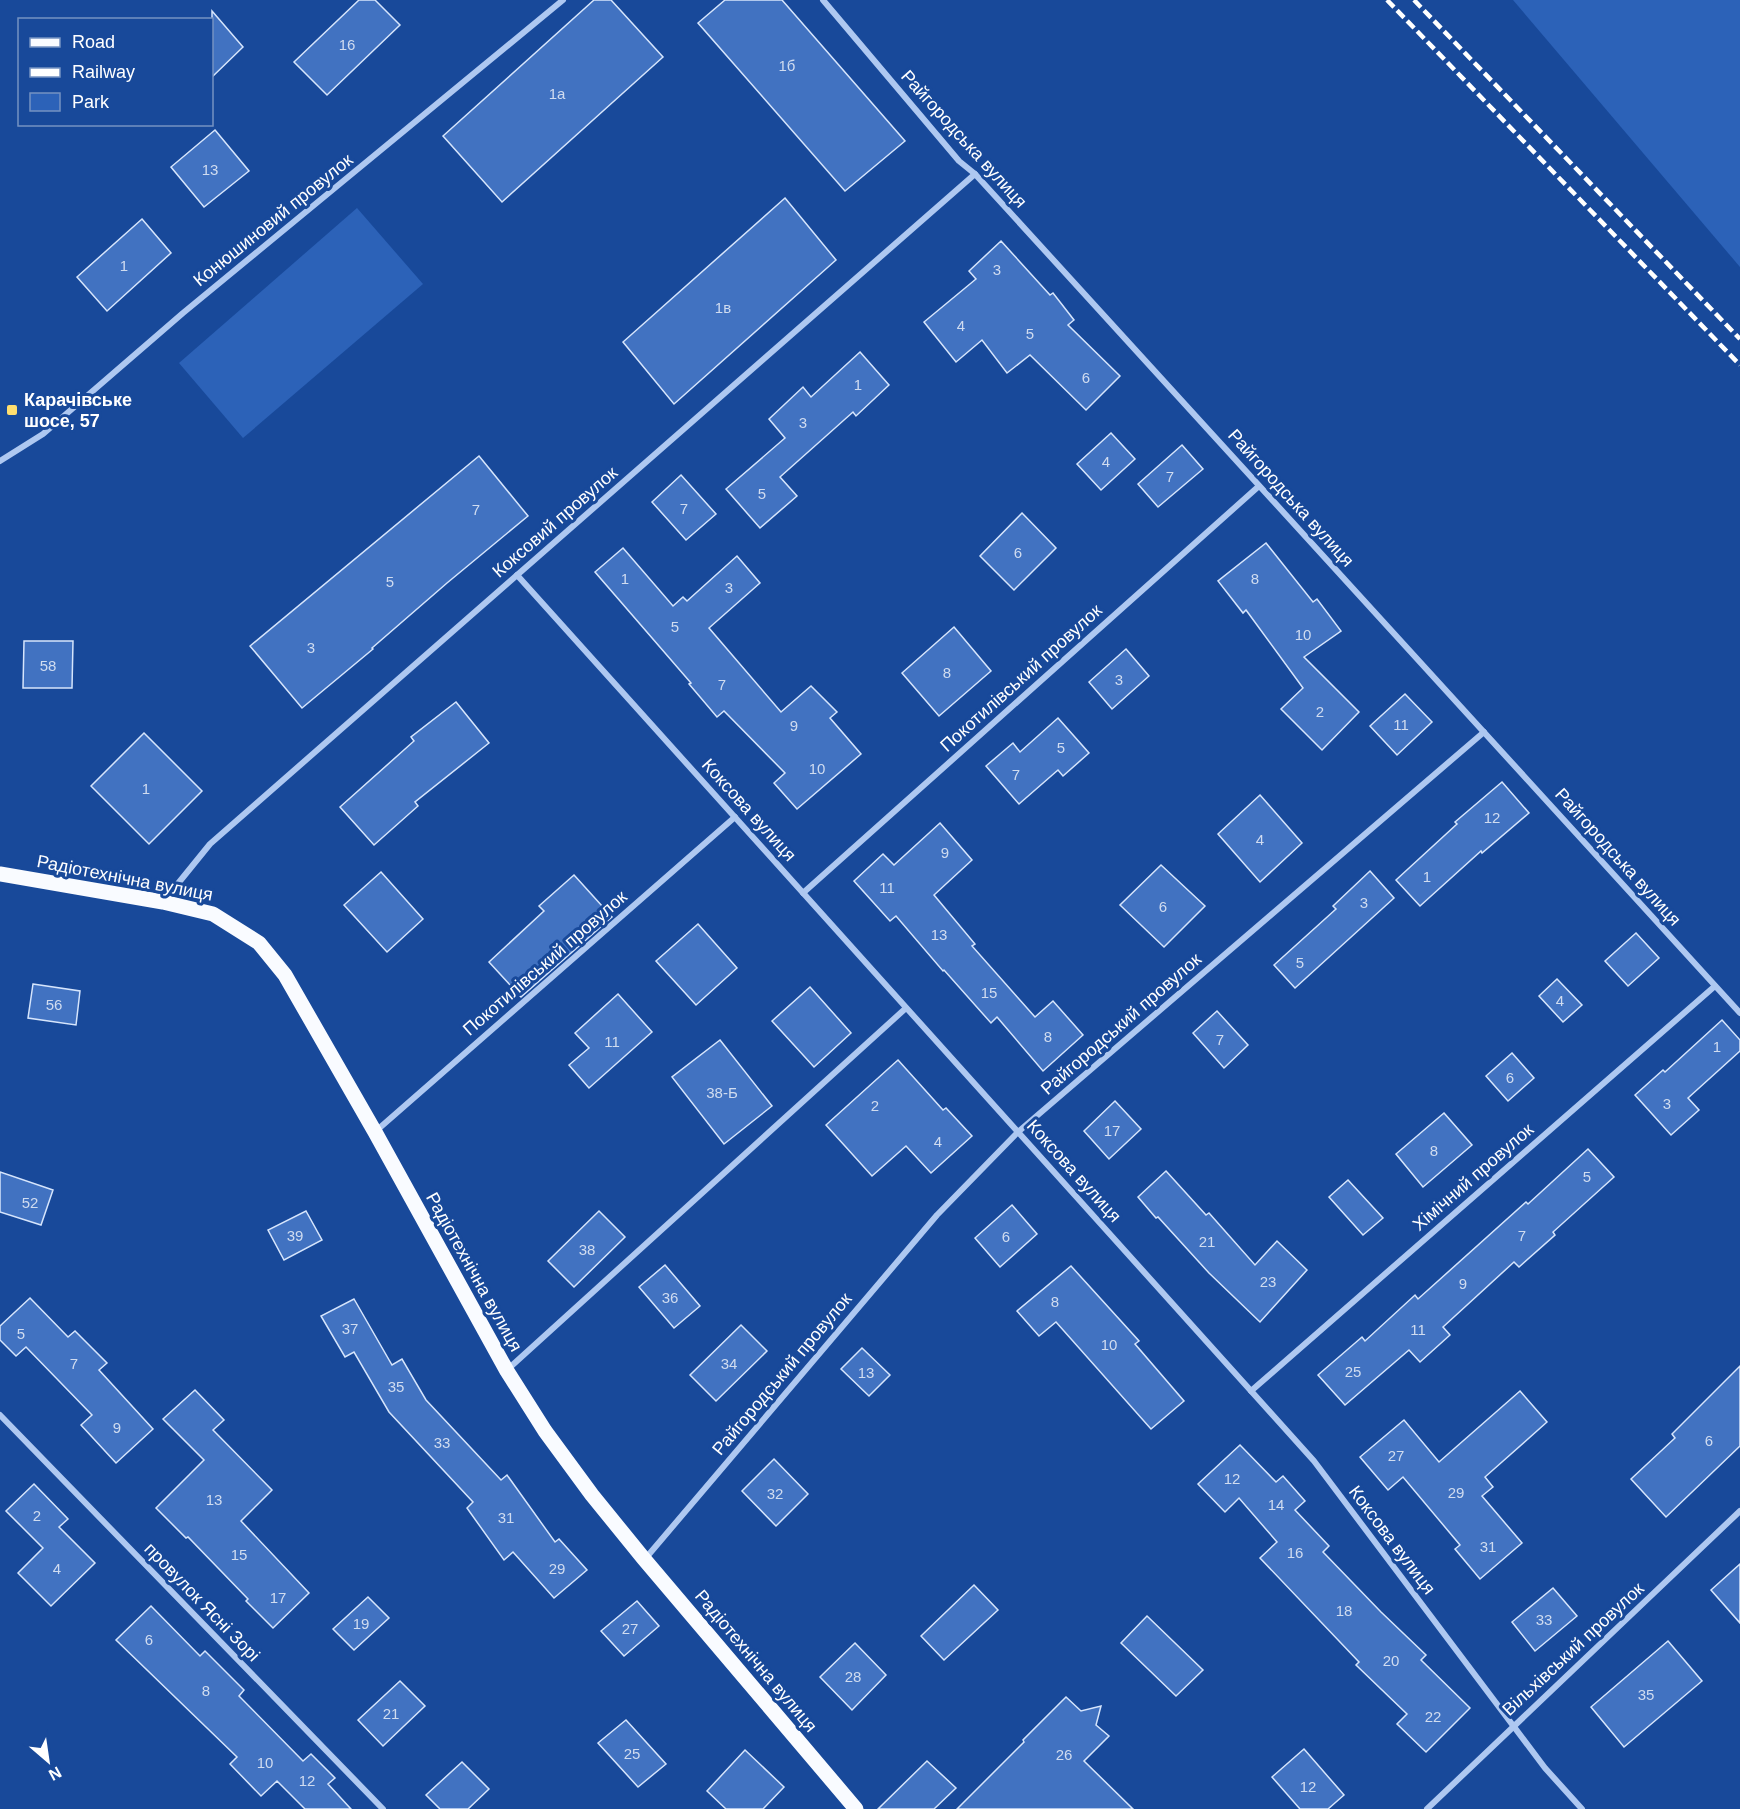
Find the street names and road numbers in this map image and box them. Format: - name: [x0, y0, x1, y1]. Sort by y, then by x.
- street label: Райгородська вулиця: [897, 66, 1031, 212]
- street label: Конюшиновий провулок: [189, 149, 357, 290]
- street label: Райгородська вулиця: [1224, 425, 1358, 571]
- street label: Коксовий провулок: [489, 462, 621, 582]
- street label: Покотилівський провулок: [936, 600, 1106, 756]
- street label: Коксова вулиця: [698, 755, 800, 865]
- street label: Райгородська вулиця: [1551, 784, 1685, 930]
- street label: Радіотехнічна вулиця: [35, 851, 215, 905]
- street label: Покотилівський провулок: [459, 886, 631, 1040]
- street label: Райгородський провулок: [1037, 949, 1205, 1099]
- street label: Коксова вулиця: [1023, 1116, 1125, 1226]
- street label: Хімічний провулок: [1409, 1119, 1537, 1235]
- street label: Радіотехнічна вулиця: [422, 1189, 526, 1355]
- street label: Райгородський провулок: [708, 1289, 856, 1459]
- street label: Коксова вулиця: [1345, 1482, 1439, 1598]
- street label: провулок Ясні Зорі: [140, 1539, 264, 1665]
- street label: Вільхівський провулок: [1498, 1578, 1648, 1720]
- street label: Радіотехнічна вулиця: [691, 1586, 821, 1736]

